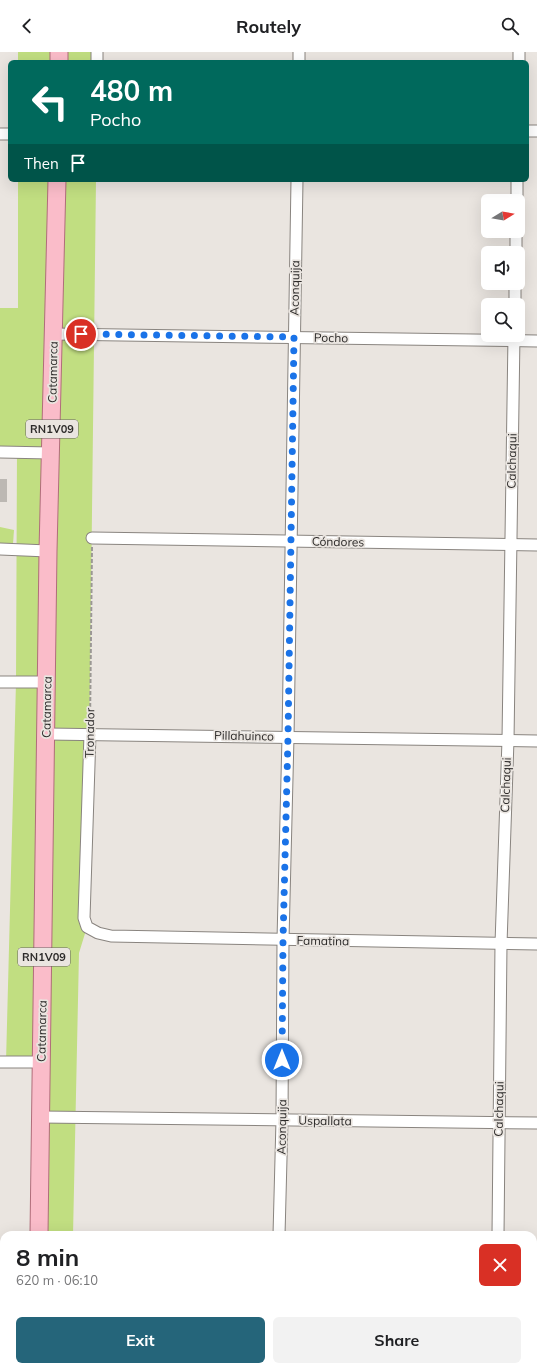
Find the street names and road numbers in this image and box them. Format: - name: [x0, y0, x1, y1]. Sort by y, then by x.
- street label: Aconquija: [287, 260, 302, 316]
- street label: Pocho: [314, 330, 348, 345]
- street label: Catamarca: [44, 341, 61, 403]
- road number: RN1V09: [26, 420, 78, 438]
- street label: Calchaqui: [504, 433, 519, 489]
- street label: Cóndores: [312, 534, 364, 549]
- street label: Catamarca: [38, 676, 55, 738]
- street label: Tronador: [82, 707, 97, 758]
- street label: Pillahuinco: [214, 727, 274, 744]
- street label: Calchaqui: [497, 757, 514, 813]
- street label: Famatina: [297, 933, 350, 948]
- road number: RN1V09: [18, 948, 70, 966]
- street label: Catamarca: [33, 1000, 50, 1062]
- street label: Calchaqui: [491, 1081, 506, 1137]
- street label: Aconquija: [274, 1099, 289, 1155]
- street label: Uspallata: [298, 1113, 352, 1128]

